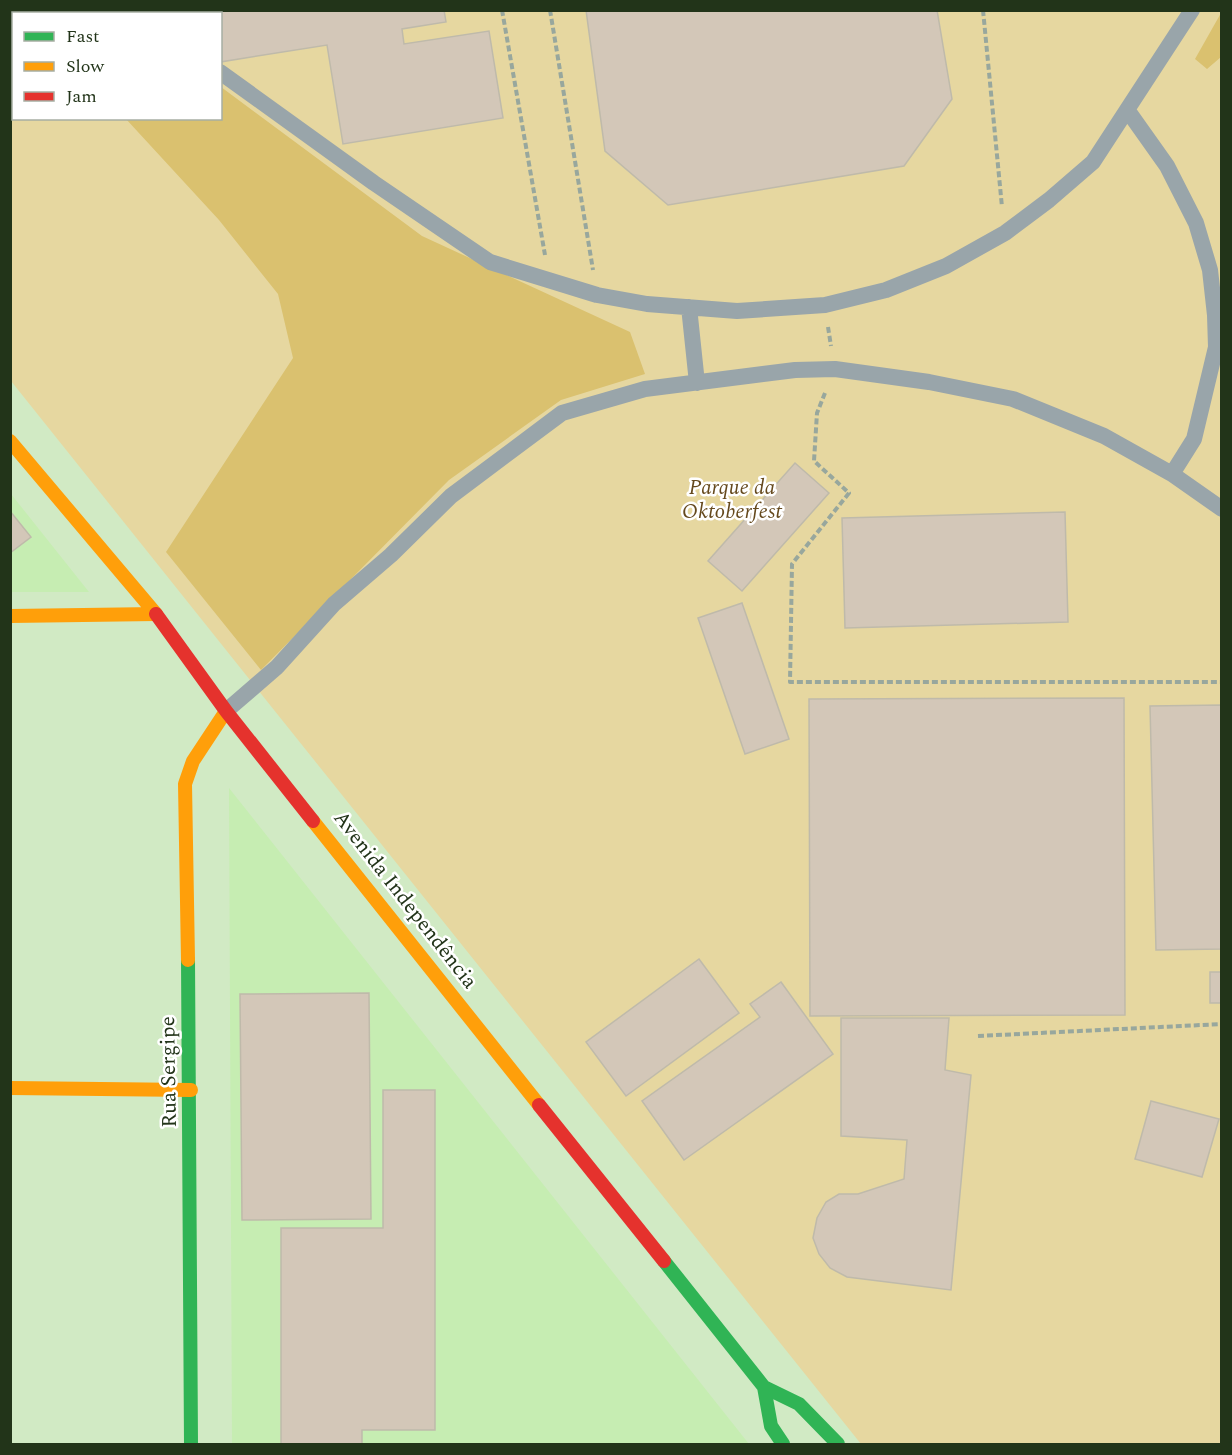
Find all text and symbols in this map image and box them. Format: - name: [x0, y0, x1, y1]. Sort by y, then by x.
- legend: [12, 12, 222, 120]
- text: Fast: [66, 23, 99, 50]
- text: Slow: [66, 53, 105, 80]
- text: Jam: [66, 83, 97, 110]
- park label: Parque da Oktoberfest: [682, 472, 782, 528]
- street label: Avenida Independência: [325, 804, 485, 997]
- street label: Rua Sergipe: [152, 1016, 186, 1128]

